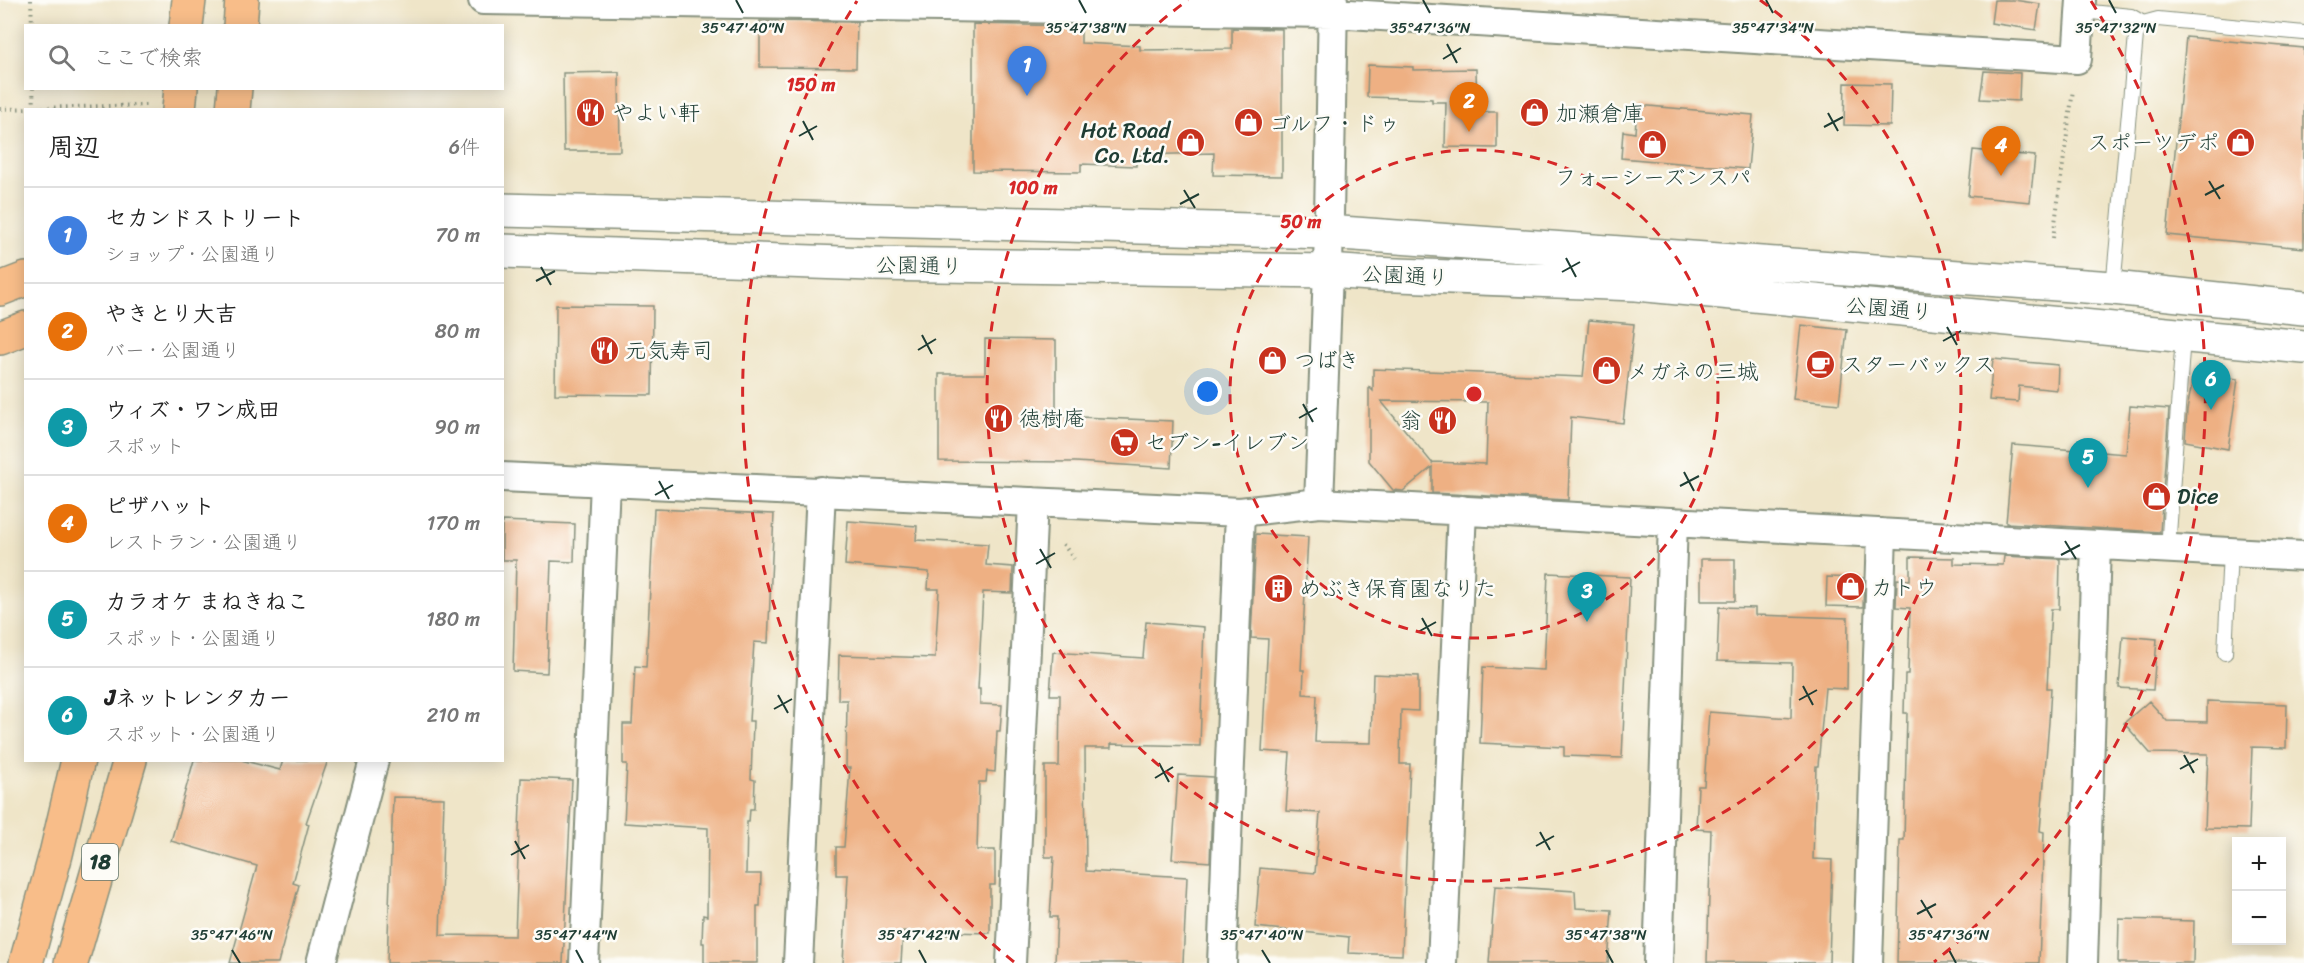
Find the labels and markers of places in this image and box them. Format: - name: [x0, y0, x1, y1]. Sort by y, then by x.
- pin: 1: [1008, 46, 1046, 96]
- pin: 2: [1450, 82, 1488, 132]
- place label: やよい軒: [612, 93, 700, 132]
- place label: 加瀬倉庫: [1556, 94, 1644, 133]
- restaurant icon: やよい軒: [575, 96, 607, 128]
- shop icon: 加瀬倉庫: [1519, 97, 1551, 129]
- place label: ゴルフ・ドゥ: [1269, 104, 1400, 143]
- shop icon: ゴルフ・ドゥ: [1232, 107, 1264, 139]
- place label: Hot Road Co. Ltd.: [1081, 111, 1171, 175]
- place label: スポーツデポ: [2087, 123, 2219, 162]
- pin: 4: [1982, 126, 2020, 176]
- shop icon: スポーツデポ: [2224, 126, 2256, 158]
- shop icon: Hot Road Co. Ltd.: [1175, 127, 1207, 159]
- shop icon: フォーシーズンスパ: [1637, 129, 1669, 161]
- place label: フォーシーズンスパ: [1555, 158, 1751, 197]
- place label: 元気寿司: [625, 331, 713, 370]
- restaurant icon: 元気寿司: [588, 334, 620, 366]
- place label: つばき: [1294, 341, 1360, 380]
- shop icon: つばき: [1257, 344, 1289, 376]
- place label: スターバックス: [1841, 345, 1995, 384]
- cafe icon: スターバックス: [1804, 348, 1836, 380]
- place label: メガネの三城: [1627, 352, 1759, 391]
- shop icon: メガネの三城: [1590, 355, 1622, 387]
- pin: 6: [2192, 360, 2230, 410]
- centre of rings: [1464, 384, 1484, 404]
- place label: 徳樹庵: [1019, 399, 1085, 438]
- place label: 翁: [1400, 401, 1422, 440]
- restaurant icon: 徳樹庵: [982, 402, 1014, 434]
- restaurant icon: 翁: [1427, 404, 1459, 436]
- place label: セブン-イレブン: [1145, 423, 1309, 462]
- supermarket icon: セブン-イレブン: [1108, 426, 1140, 458]
- pin: 5: [2068, 438, 2108, 488]
- place label: Dice: [2177, 477, 2219, 516]
- shop icon: Dice: [2140, 480, 2172, 512]
- place label: カトウ: [1871, 568, 1937, 607]
- place label: めぶき保育園なりた: [1299, 569, 1497, 608]
- shop icon: カトウ: [1834, 571, 1866, 603]
- building icon: めぶき保育園なりた: [1262, 572, 1294, 604]
- pin: 3: [1568, 572, 1606, 622]

